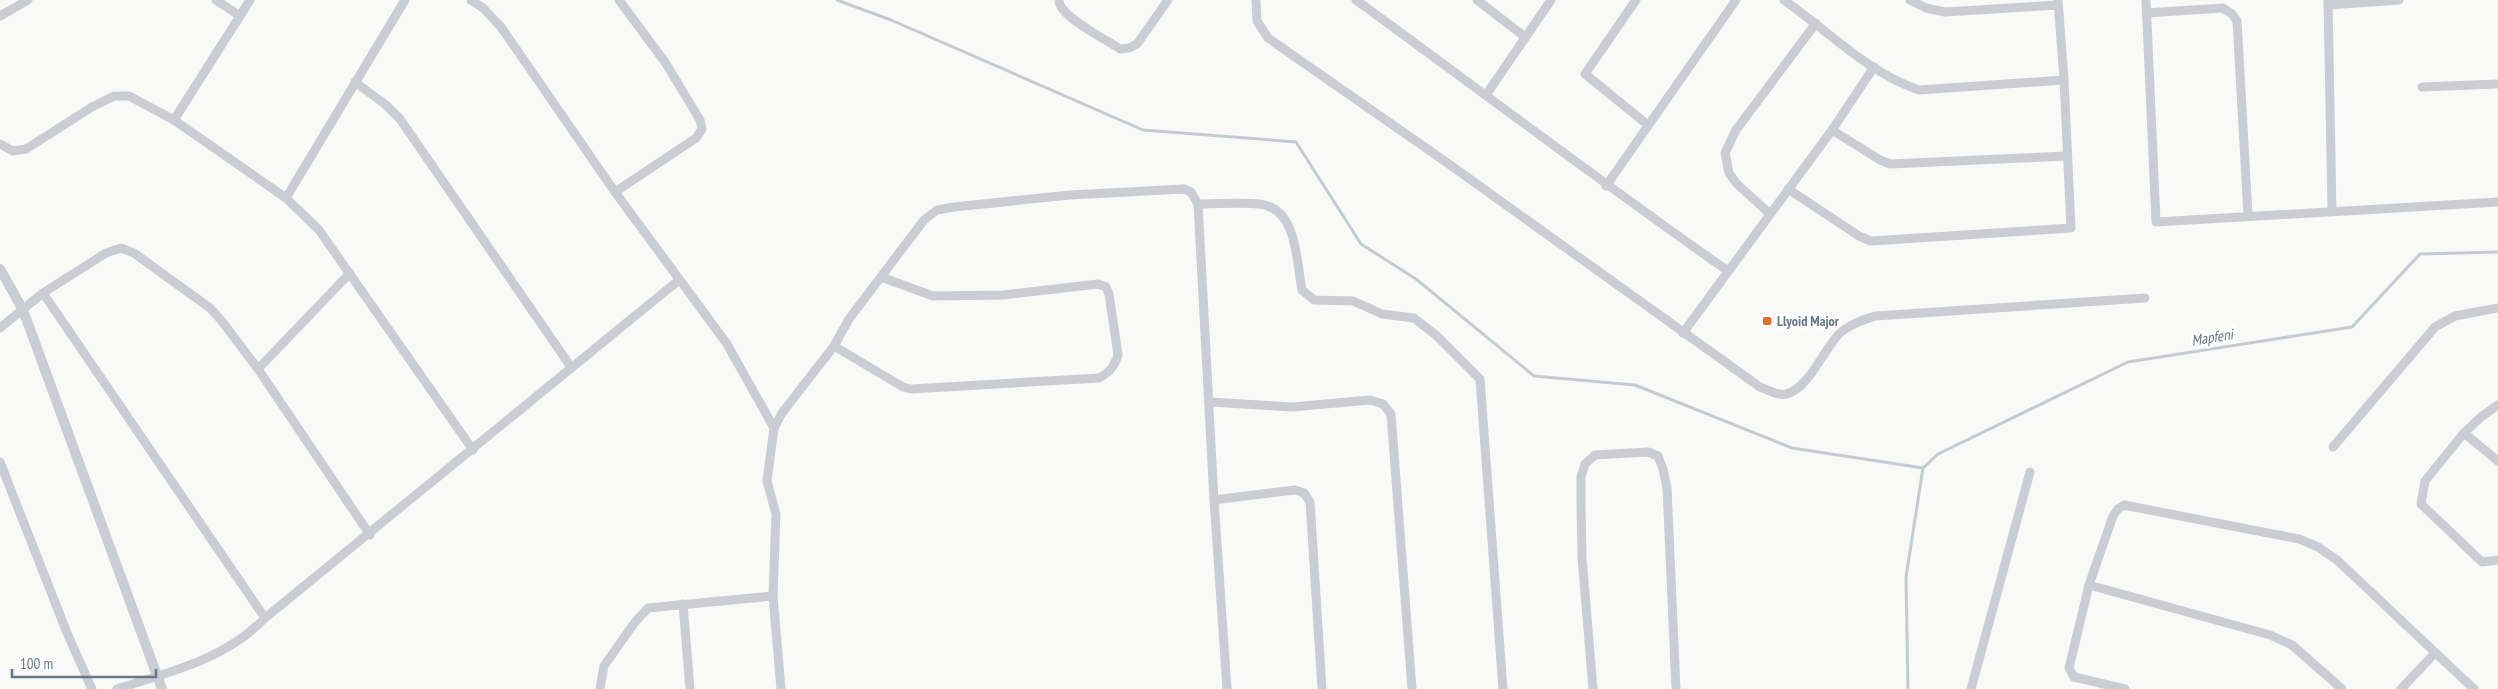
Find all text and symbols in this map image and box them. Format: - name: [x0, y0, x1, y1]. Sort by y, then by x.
- place label: Llyoid Major: [1777, 312, 1840, 330]
- marker: Llyoid Major: [1761, 315, 1773, 327]
- water label: Mapfeni: [2190, 324, 2236, 350]
- scale bar: [12, 646, 156, 678]
- text: 100 m: [20, 654, 53, 673]

